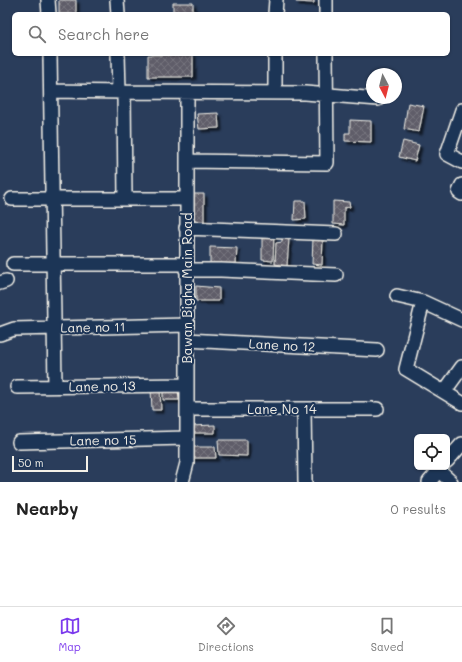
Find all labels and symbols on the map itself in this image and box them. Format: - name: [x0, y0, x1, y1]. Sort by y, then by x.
- north arrow: [366, 68, 402, 104]
- street label: Bawan Bigha Main Road: [178, 212, 195, 364]
- street label: Lane no 11: [60, 317, 126, 336]
- street label: Lane no 12: [248, 334, 316, 355]
- street label: Lane no 13: [68, 376, 136, 395]
- street label: Lane No 14: [247, 400, 317, 417]
- street label: Lane no 15: [69, 430, 137, 449]
- scale bar: [12, 454, 88, 473]

